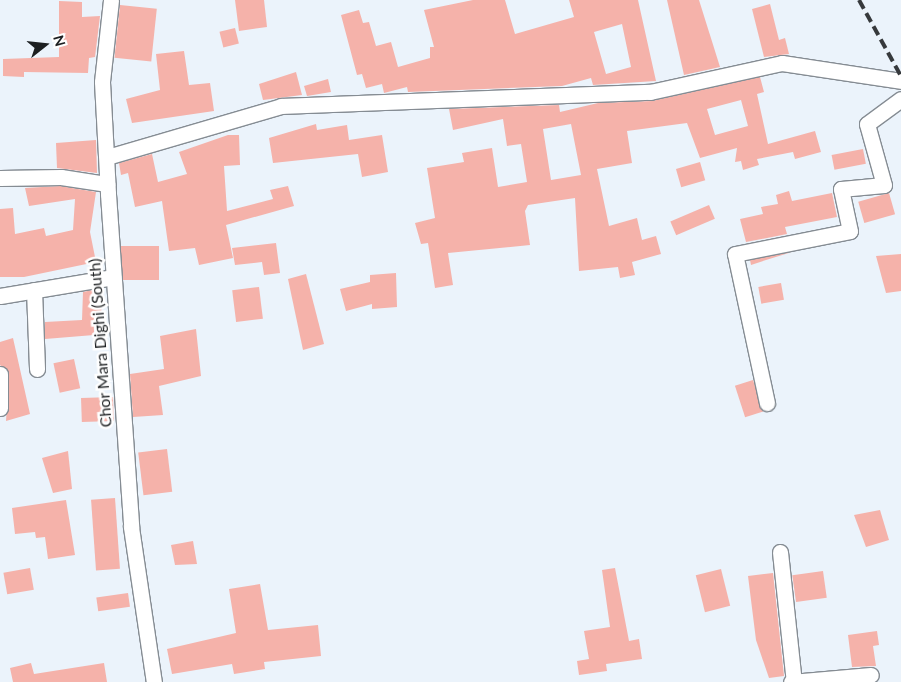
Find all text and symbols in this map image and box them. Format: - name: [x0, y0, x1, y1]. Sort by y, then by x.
- north arrow: [20, 20, 70, 70]
- text: N: [50, 33, 70, 48]
- street label: Chor Mara Dighi (South): [85, 258, 115, 428]

